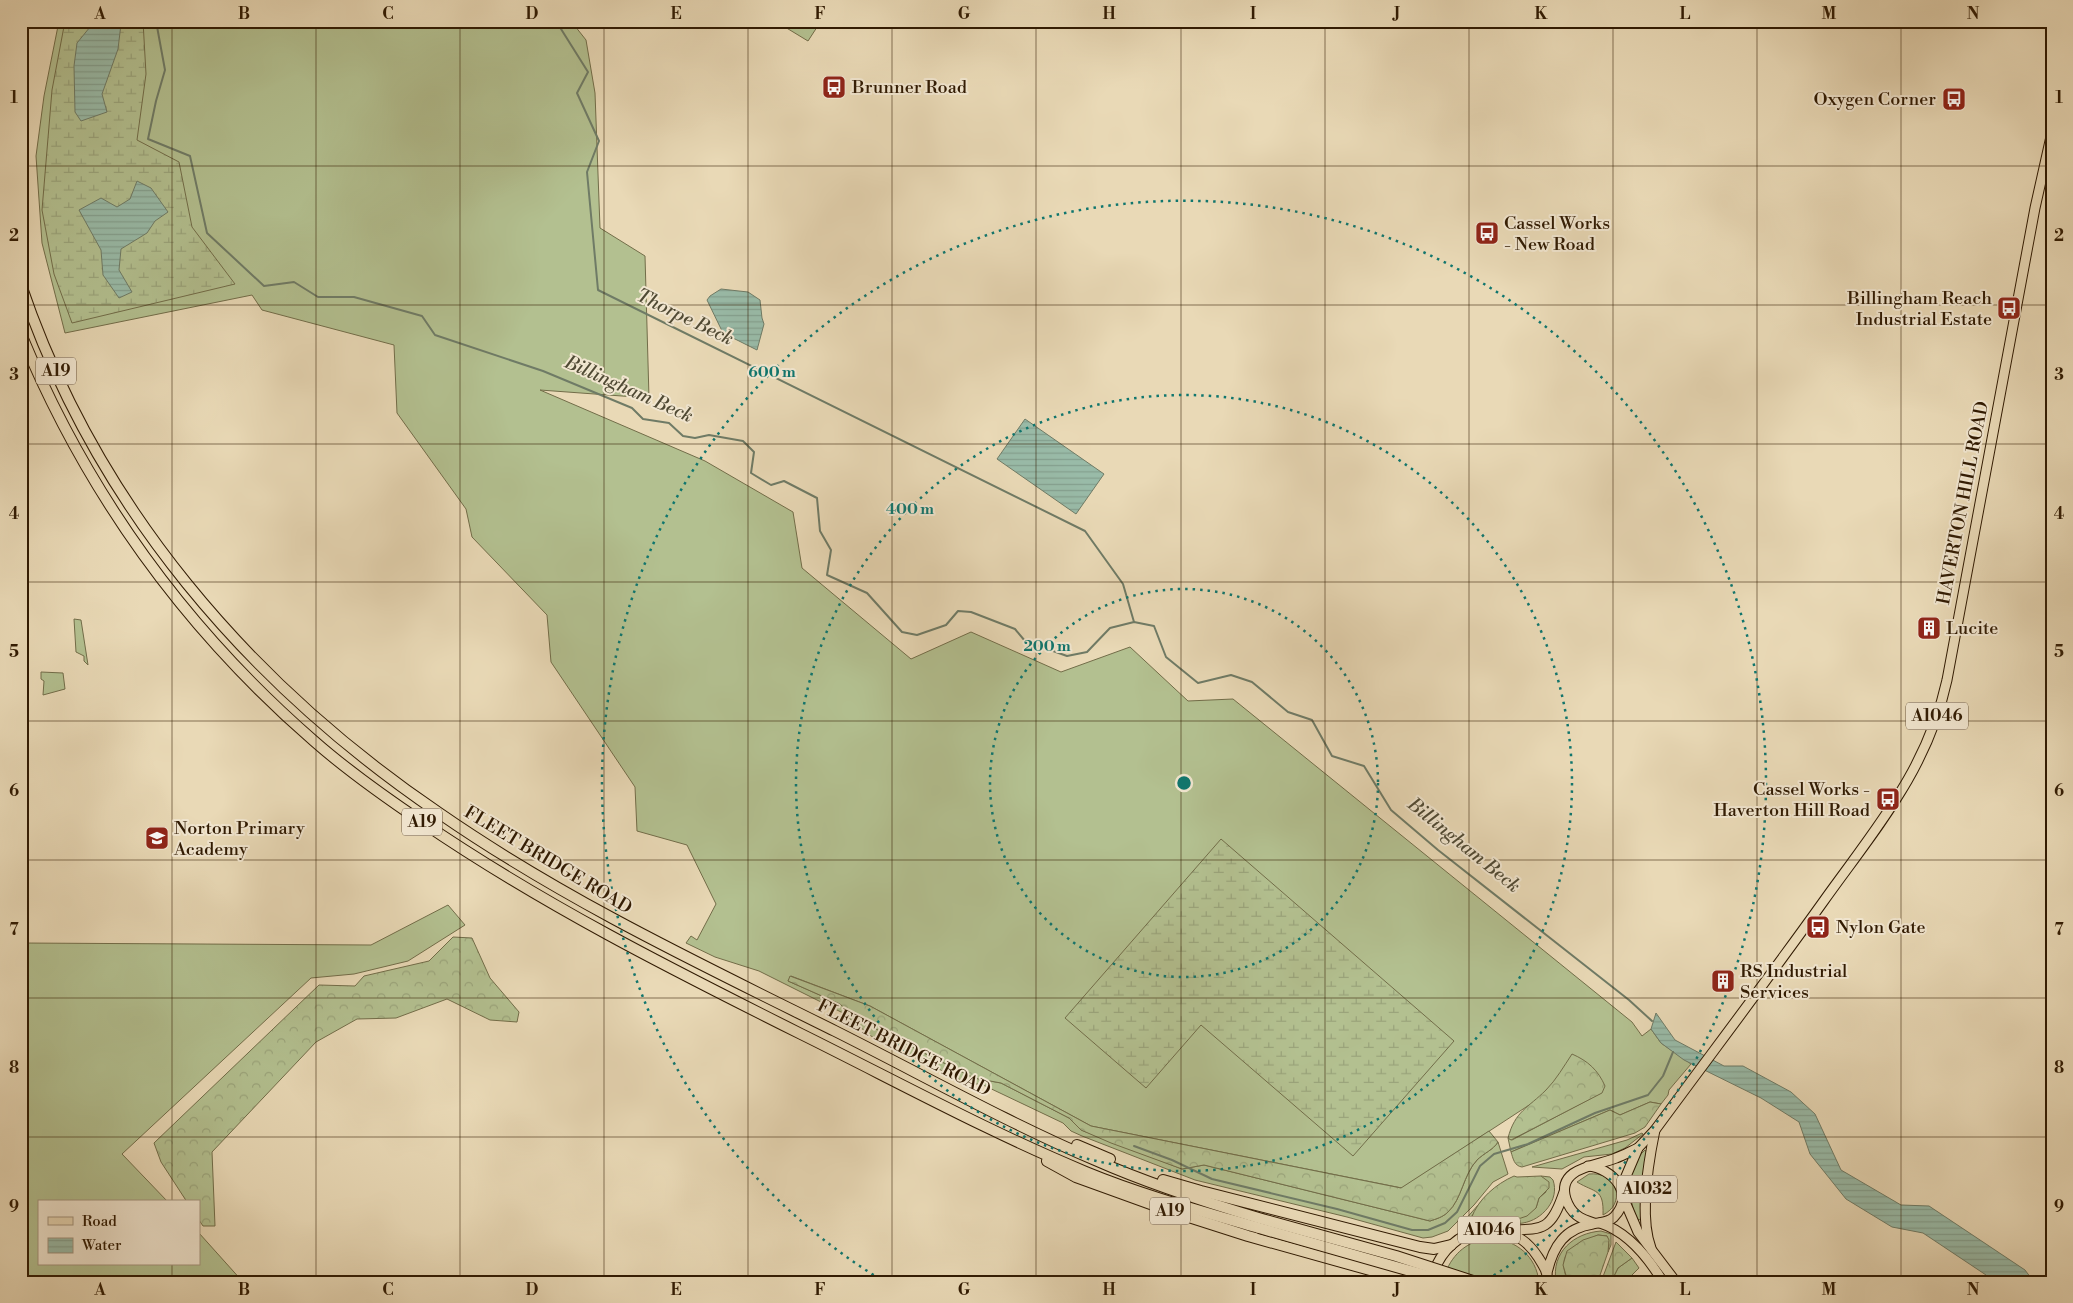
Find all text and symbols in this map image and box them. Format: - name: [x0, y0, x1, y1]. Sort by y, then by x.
- text: A: [93, 4, 106, 24]
- text: B: [238, 4, 250, 24]
- text: C: [382, 4, 394, 24]
- text: D: [526, 4, 539, 24]
- text: E: [670, 4, 682, 24]
- text: F: [814, 4, 826, 24]
- text: G: [958, 4, 971, 24]
- text: H: [1102, 4, 1116, 24]
- text: I: [1250, 4, 1256, 24]
- text: J: [1392, 4, 1400, 24]
- text: K: [1535, 4, 1549, 24]
- text: L: [1680, 4, 1691, 24]
- text: M: [1822, 4, 1837, 24]
- text: N: [1967, 4, 1980, 24]
- bus stop icon: Brunner Road: [821, 74, 847, 100]
- place label: Brunner Road: [851, 76, 968, 99]
- bus stop icon: Oxygen Corner: [1941, 86, 1967, 112]
- text: 1: [10, 88, 18, 108]
- place label: Oxygen Corner: [1814, 88, 1936, 111]
- text: 1: [2055, 88, 2063, 108]
- place label: Cassel Works - New Road: [1504, 212, 1610, 256]
- bus stop icon: Cassel Works - New Road: [1474, 220, 1500, 246]
- text: 2: [9, 226, 19, 246]
- text: 2: [2054, 226, 2064, 246]
- water label: Thorpe Beck: [632, 283, 738, 351]
- place label: Billingham Reach Industrial Estate: [1846, 287, 1992, 331]
- bus stop icon: Billingham Reach Industrial Estate: [1996, 295, 2022, 321]
- water label: Billingham Beck: [560, 350, 697, 428]
- road number: A19: [36, 358, 76, 384]
- text: 600 m: [748, 363, 796, 382]
- text: 3: [9, 365, 19, 385]
- text: 3: [2054, 365, 2064, 385]
- street label: HAVERTON HILL ROAD: [1932, 399, 1994, 607]
- text: 400 m: [886, 500, 934, 519]
- text: 4: [9, 504, 20, 524]
- text: 4: [2054, 504, 2065, 524]
- building icon: Lucite: [1916, 615, 1942, 641]
- place label: Lucite: [1946, 617, 1998, 640]
- text: 200 m: [1023, 637, 1071, 656]
- text: 5: [9, 642, 19, 662]
- text: 5: [2054, 642, 2064, 662]
- road number: A1046: [1906, 702, 1968, 729]
- centre of rings: [1175, 774, 1193, 792]
- place label: Cassel Works - Haverton Hill Road: [1713, 778, 1871, 822]
- text: 6: [9, 781, 19, 801]
- text: 6: [2054, 781, 2064, 801]
- bus stop icon: Cassel Works - Haverton Hill Road: [1875, 786, 1901, 812]
- water label: Billingham Beck: [1402, 792, 1525, 898]
- street label: FLEET BRIDGE ROAD: [460, 801, 636, 919]
- road number: A19: [402, 809, 442, 836]
- place label: Norton Primary Academy: [173, 817, 305, 861]
- school or university icon: Norton Primary Academy: [144, 825, 170, 851]
- bus stop icon: Nylon Gate: [1805, 914, 1831, 940]
- place label: Nylon Gate: [1836, 916, 1926, 939]
- text: 7: [9, 920, 19, 940]
- text: 7: [2054, 920, 2064, 940]
- place label: RS Industrial Services: [1740, 960, 1848, 1004]
- building icon: RS Industrial Services: [1710, 968, 1736, 994]
- street label: FLEET BRIDGE ROAD: [813, 994, 995, 1102]
- text: 8: [9, 1058, 19, 1078]
- text: 8: [2054, 1058, 2064, 1078]
- road number: A1032: [1617, 1176, 1677, 1202]
- text: 9: [9, 1197, 19, 1217]
- text: 9: [2054, 1197, 2064, 1217]
- road number: A19: [1150, 1198, 1190, 1224]
- legend: [38, 1200, 200, 1266]
- text: Road: [82, 1212, 117, 1231]
- road number: A1046: [1458, 1216, 1520, 1244]
- text: Water: [81, 1236, 122, 1255]
- text: A: [93, 1280, 106, 1300]
- text: B: [238, 1280, 250, 1300]
- text: C: [382, 1280, 394, 1300]
- text: D: [526, 1280, 539, 1300]
- text: E: [670, 1280, 682, 1300]
- text: F: [814, 1280, 826, 1300]
- text: G: [958, 1280, 971, 1300]
- text: H: [1102, 1280, 1116, 1300]
- text: I: [1250, 1280, 1256, 1300]
- text: J: [1392, 1280, 1400, 1300]
- text: K: [1535, 1280, 1549, 1300]
- text: L: [1680, 1280, 1691, 1300]
- text: M: [1822, 1280, 1837, 1300]
- text: N: [1967, 1280, 1980, 1300]

